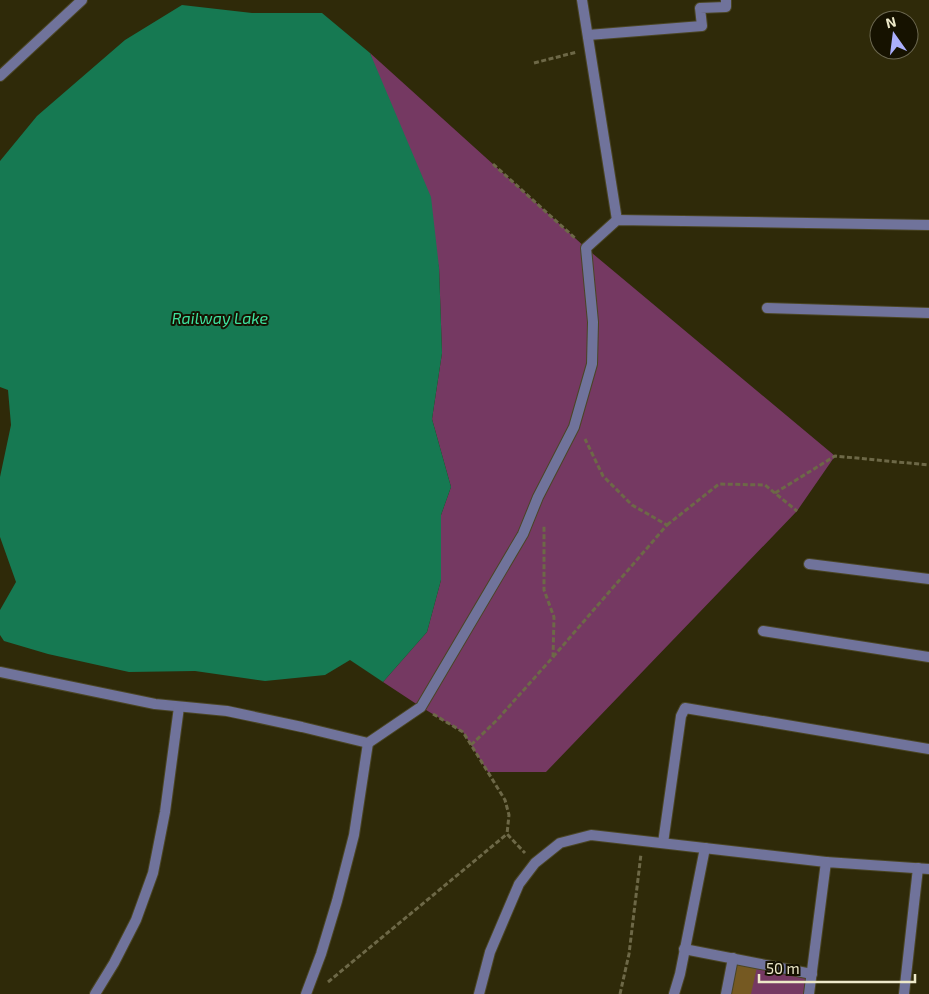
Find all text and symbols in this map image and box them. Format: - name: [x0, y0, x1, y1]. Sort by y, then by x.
- north arrow: [869, 10, 919, 60]
- text: N: [884, 12, 898, 31]
- water label: Railway Lake: [172, 308, 269, 328]
- scale bar: [759, 952, 915, 984]
- text: 50 m: [766, 959, 800, 977]

